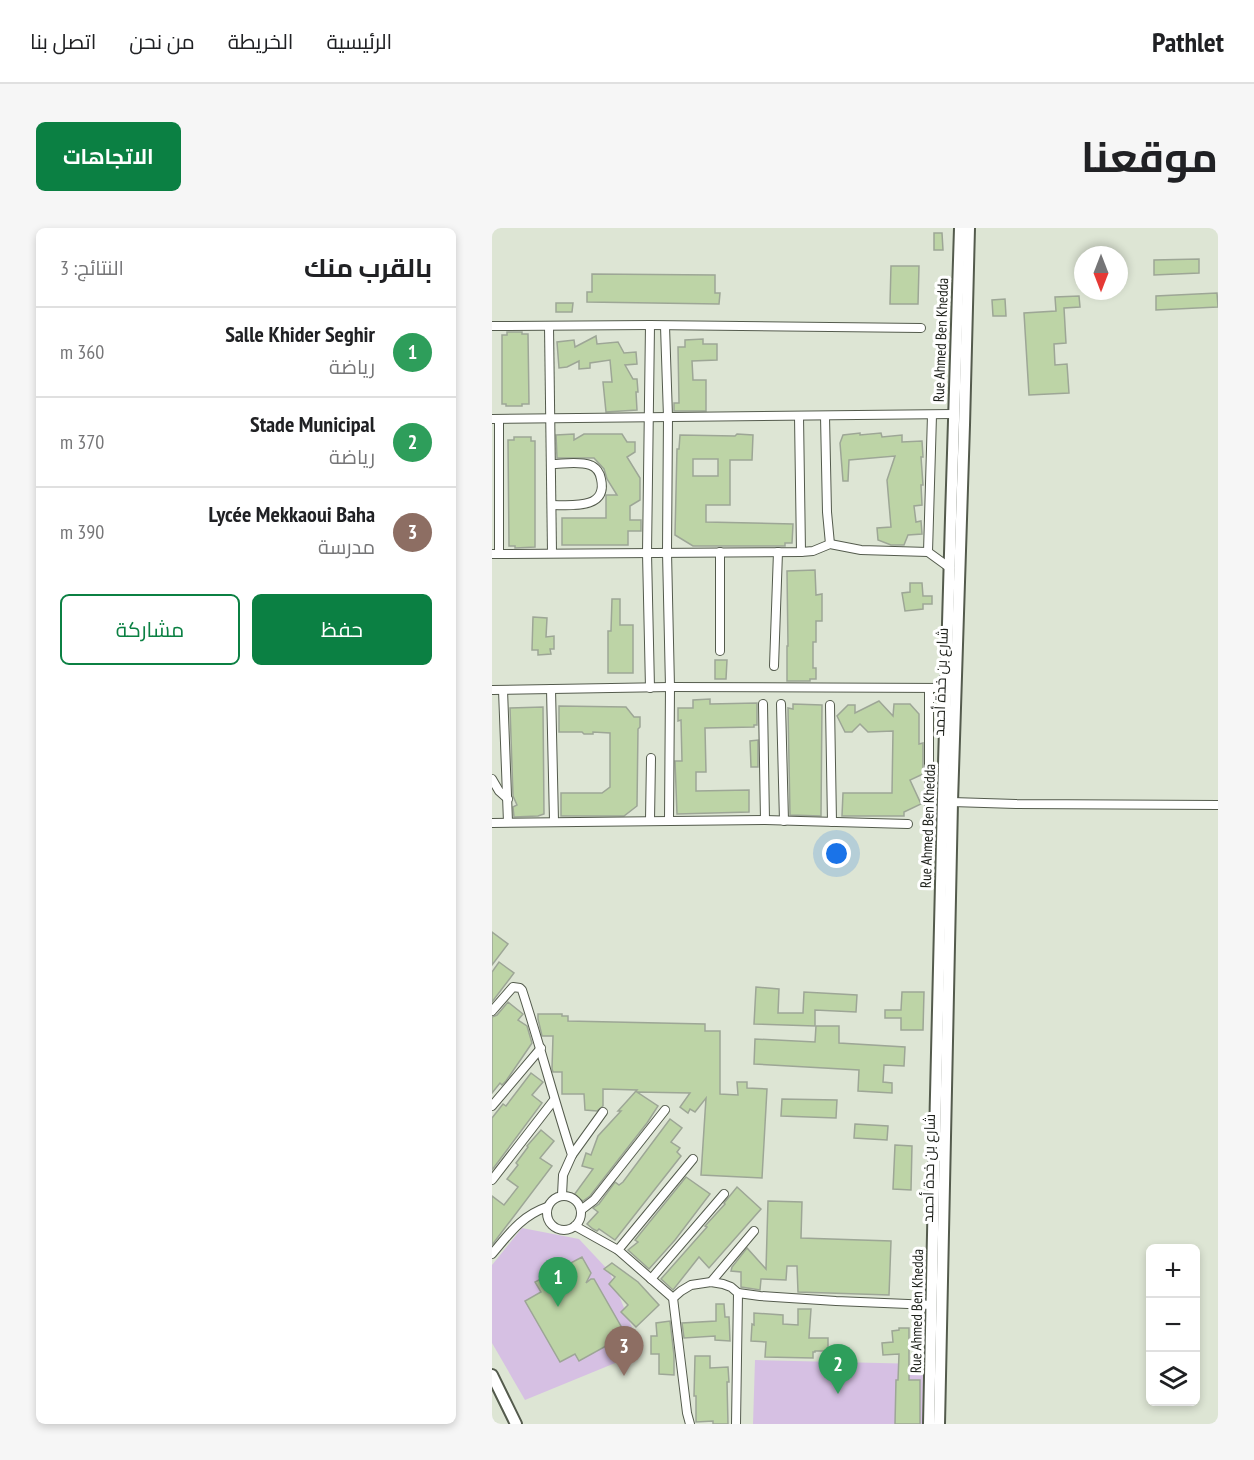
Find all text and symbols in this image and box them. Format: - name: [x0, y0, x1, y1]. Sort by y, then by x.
- text: Pathlet: [1152, 23, 1224, 60]
- text: اتصل بنا: [30, 28, 96, 55]
- text: من نحن: [129, 28, 195, 55]
- text: الخريطة: [228, 28, 293, 55]
- text: الرئيسية: [326, 28, 392, 55]
- button: الاتجاهات: [36, 122, 181, 191]
- text: موقعنا: [1081, 129, 1218, 184]
- north arrow: [1074, 246, 1128, 300]
- text: بالقرب منك: [304, 251, 432, 284]
- text: النتائج: 3: [60, 255, 124, 281]
- street label: Rue Ahmed Ben Khedda: [929, 278, 952, 402]
- text: Salle Khider Seghir: [225, 320, 375, 348]
- text: 360 m: [60, 339, 104, 365]
- text: 1: [408, 339, 417, 365]
- text: رياضة: [329, 354, 375, 380]
- text: Stade Municipal: [250, 410, 375, 438]
- text: 370 m: [60, 429, 104, 455]
- text: 2: [408, 429, 417, 455]
- text: رياضة: [329, 444, 375, 470]
- text: Lycée Mekkaoui Baha: [209, 500, 375, 528]
- text: 390 m: [60, 519, 104, 545]
- text: 3: [408, 519, 417, 545]
- text: مدرسة: [318, 534, 375, 560]
- button: مشاركة: [60, 594, 240, 665]
- button: حفظ: [252, 594, 432, 665]
- street label: شارع بن خدة أحمد: [929, 627, 954, 737]
- street label: Rue Ahmed Ben Khedda: [916, 764, 939, 888]
- your location: [822, 839, 851, 868]
- street label: شارع بن خدة أحمد: [918, 1113, 941, 1223]
- map controls: [1146, 1244, 1200, 1406]
- button: +: [1146, 1244, 1200, 1298]
- street label: Rue Ahmed Ben Khedda: [906, 1249, 927, 1373]
- pin: 1: [538, 1258, 578, 1307]
- button: −: [1146, 1298, 1200, 1352]
- pin: 3: [604, 1326, 644, 1376]
- pin: 2: [818, 1344, 858, 1394]
- button: layers: [1146, 1352, 1200, 1406]

